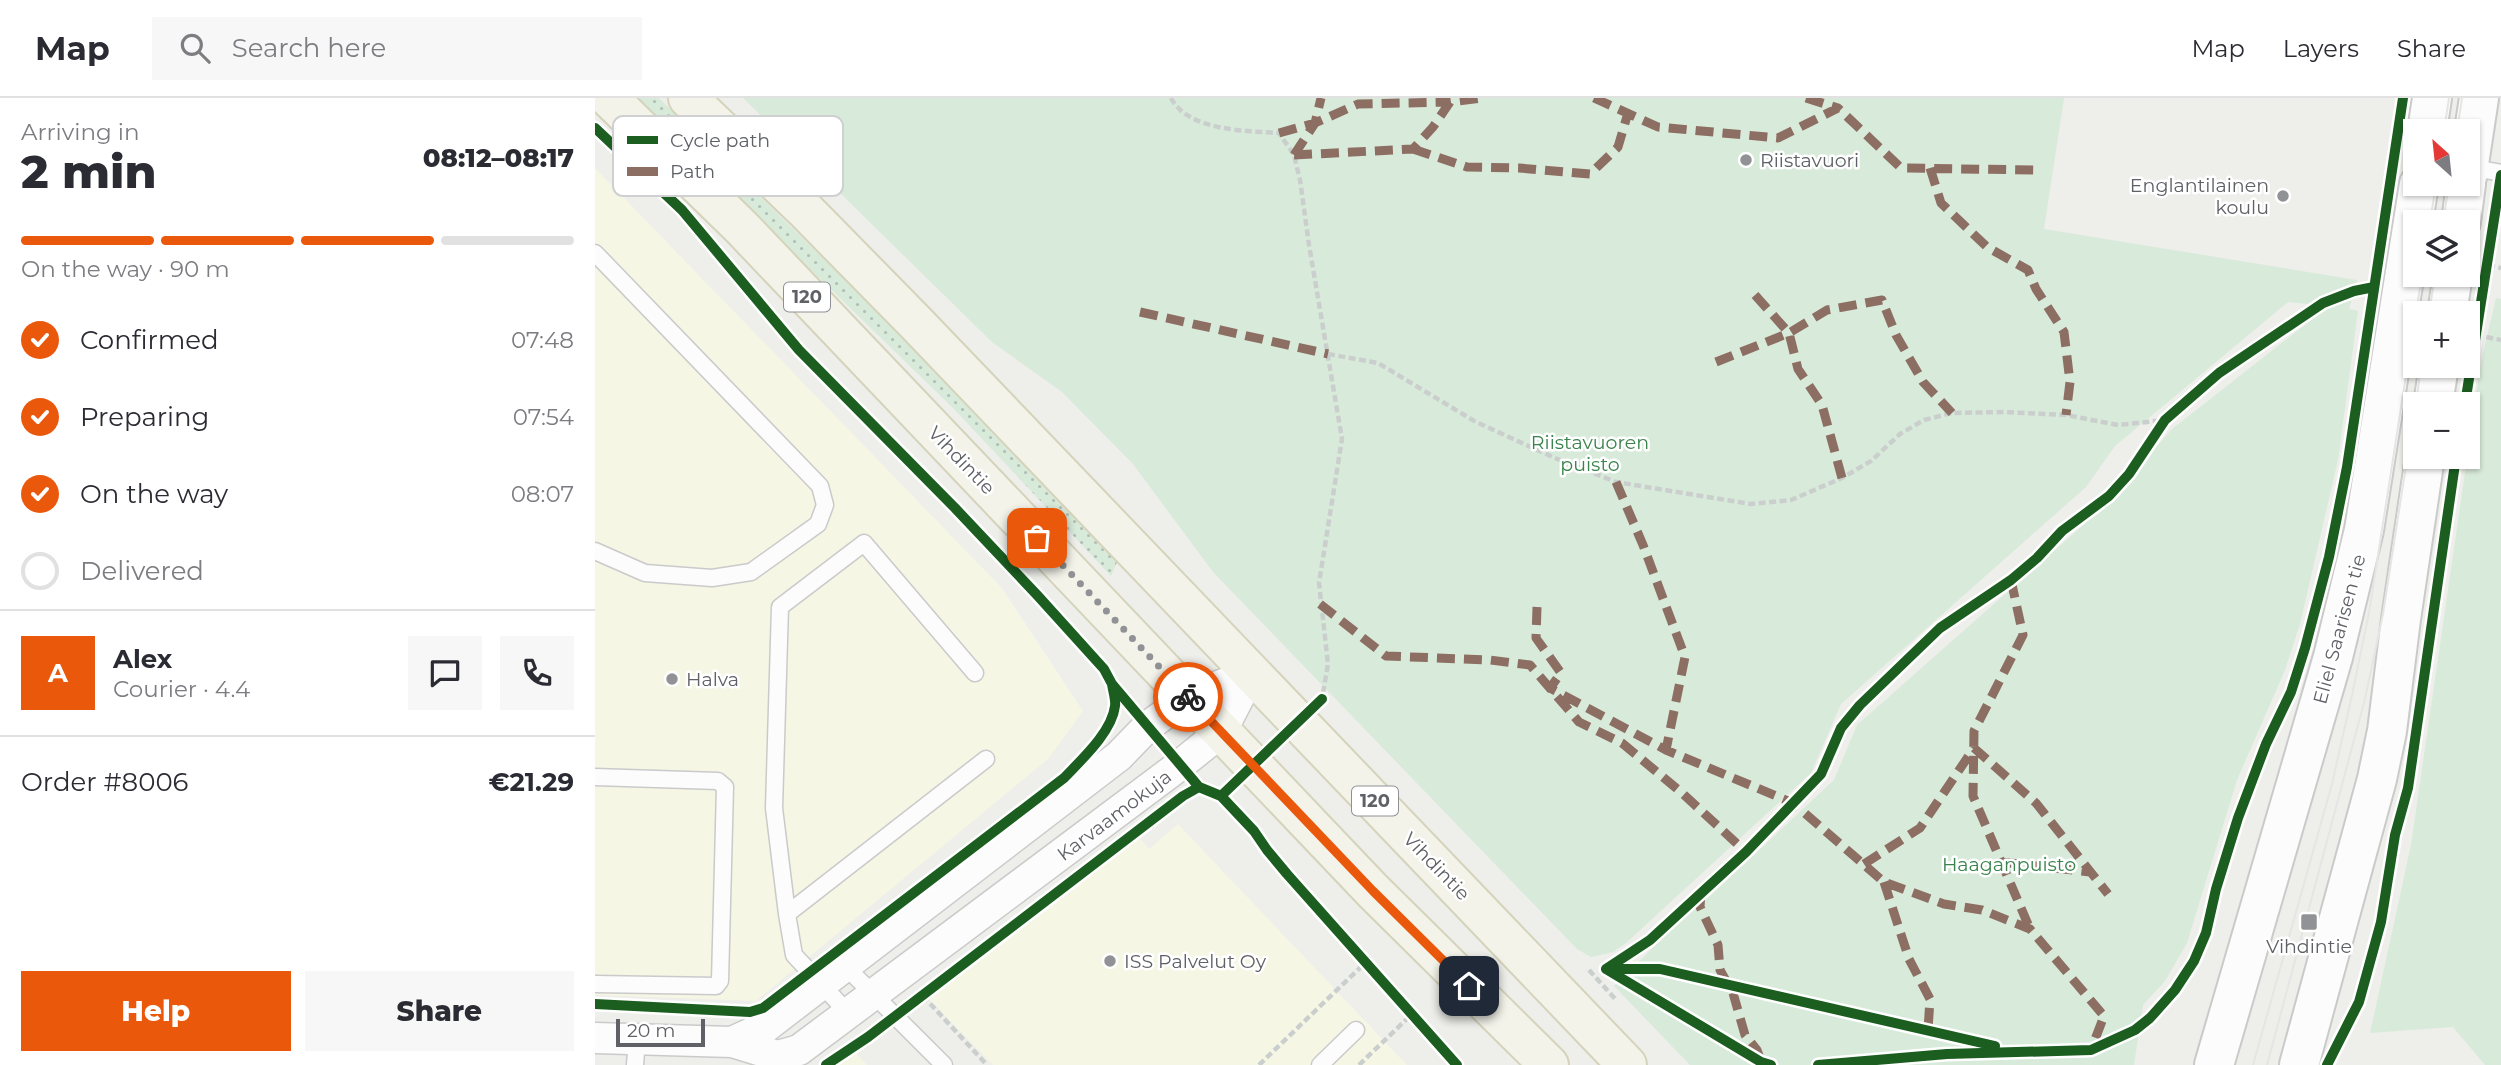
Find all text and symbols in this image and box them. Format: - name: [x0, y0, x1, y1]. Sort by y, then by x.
- search box: [152, 17, 642, 80]
- text: Map: [35, 28, 110, 68]
- icon: search: [176, 29, 214, 67]
- text: Search here: [232, 32, 386, 64]
- text: Map: [2191, 34, 2245, 63]
- text: Layers: [2283, 34, 2359, 63]
- text: Share: [2397, 34, 2466, 63]
- legend: [613, 116, 843, 196]
- text: Arriving in: [21, 118, 140, 146]
- north arrow: [2403, 119, 2480, 196]
- map controls: [2403, 119, 2480, 469]
- text: Cycle path: [670, 129, 770, 152]
- text: 08:12–08:17: [423, 142, 574, 174]
- text: 2 min: [21, 143, 156, 200]
- place label: Riistavuori: [1760, 149, 1859, 172]
- marker: Riistavuori: [1738, 152, 1754, 168]
- text: Path: [670, 160, 715, 183]
- place label: Englantilainen koulu: [2130, 174, 2269, 219]
- marker: Englantilainen koulu: [2275, 188, 2291, 204]
- button: layers: [2403, 210, 2480, 287]
- text: On the way · 90 m: [21, 255, 230, 283]
- road number: 120: [784, 282, 830, 312]
- button: +: [2403, 301, 2480, 378]
- icon: check: [21, 321, 59, 359]
- text: Confirmed: [80, 324, 219, 356]
- text: 07:48: [511, 326, 574, 354]
- button: −: [2403, 392, 2480, 469]
- icon: check: [21, 398, 59, 436]
- text: Preparing: [80, 401, 209, 433]
- text: 07:54: [513, 403, 574, 431]
- street label: Vihdintie: [923, 421, 1000, 499]
- park label: Riistavuoren puisto: [1531, 431, 1649, 476]
- icon: check: [21, 475, 59, 513]
- text: On the way: [80, 478, 228, 510]
- text: 08:07: [511, 480, 574, 508]
- pin: [1007, 508, 1067, 568]
- icon: bag: [1018, 519, 1056, 557]
- street label: Eliel Saarisen tie: [2308, 552, 2371, 707]
- text: Delivered: [80, 555, 204, 587]
- button: chat: [408, 636, 482, 710]
- button: phone: [500, 636, 574, 710]
- text: Alex: [113, 643, 172, 675]
- text: A: [48, 657, 68, 689]
- courier: [1153, 662, 1223, 732]
- place label: Halva: [686, 668, 739, 691]
- marker: Halva: [664, 671, 680, 687]
- text: Courier · 4.4: [113, 675, 250, 703]
- icon: bike: [1169, 678, 1207, 716]
- street label: Karvaamokuja: [1053, 765, 1176, 866]
- text: Order #8006: [21, 766, 188, 798]
- text: €21.29: [489, 766, 574, 798]
- road number: 120: [1352, 786, 1398, 816]
- street label: Vihdintie: [1398, 827, 1475, 905]
- park label: Haaganpuisto: [1942, 853, 2076, 876]
- marker: Vihdintie: [2299, 912, 2319, 932]
- place label: Vihdintie: [2266, 935, 2352, 958]
- place label: ISS Palvelut Oy: [1124, 950, 1267, 973]
- marker: ISS Palvelut Oy: [1102, 953, 1118, 969]
- pin: [1439, 956, 1499, 1016]
- icon: home: [1450, 967, 1488, 1005]
- button: Help: [21, 971, 291, 1051]
- button: Share: [305, 971, 574, 1051]
- scale bar: [616, 1016, 705, 1048]
- text: 20 m: [627, 1019, 675, 1042]

